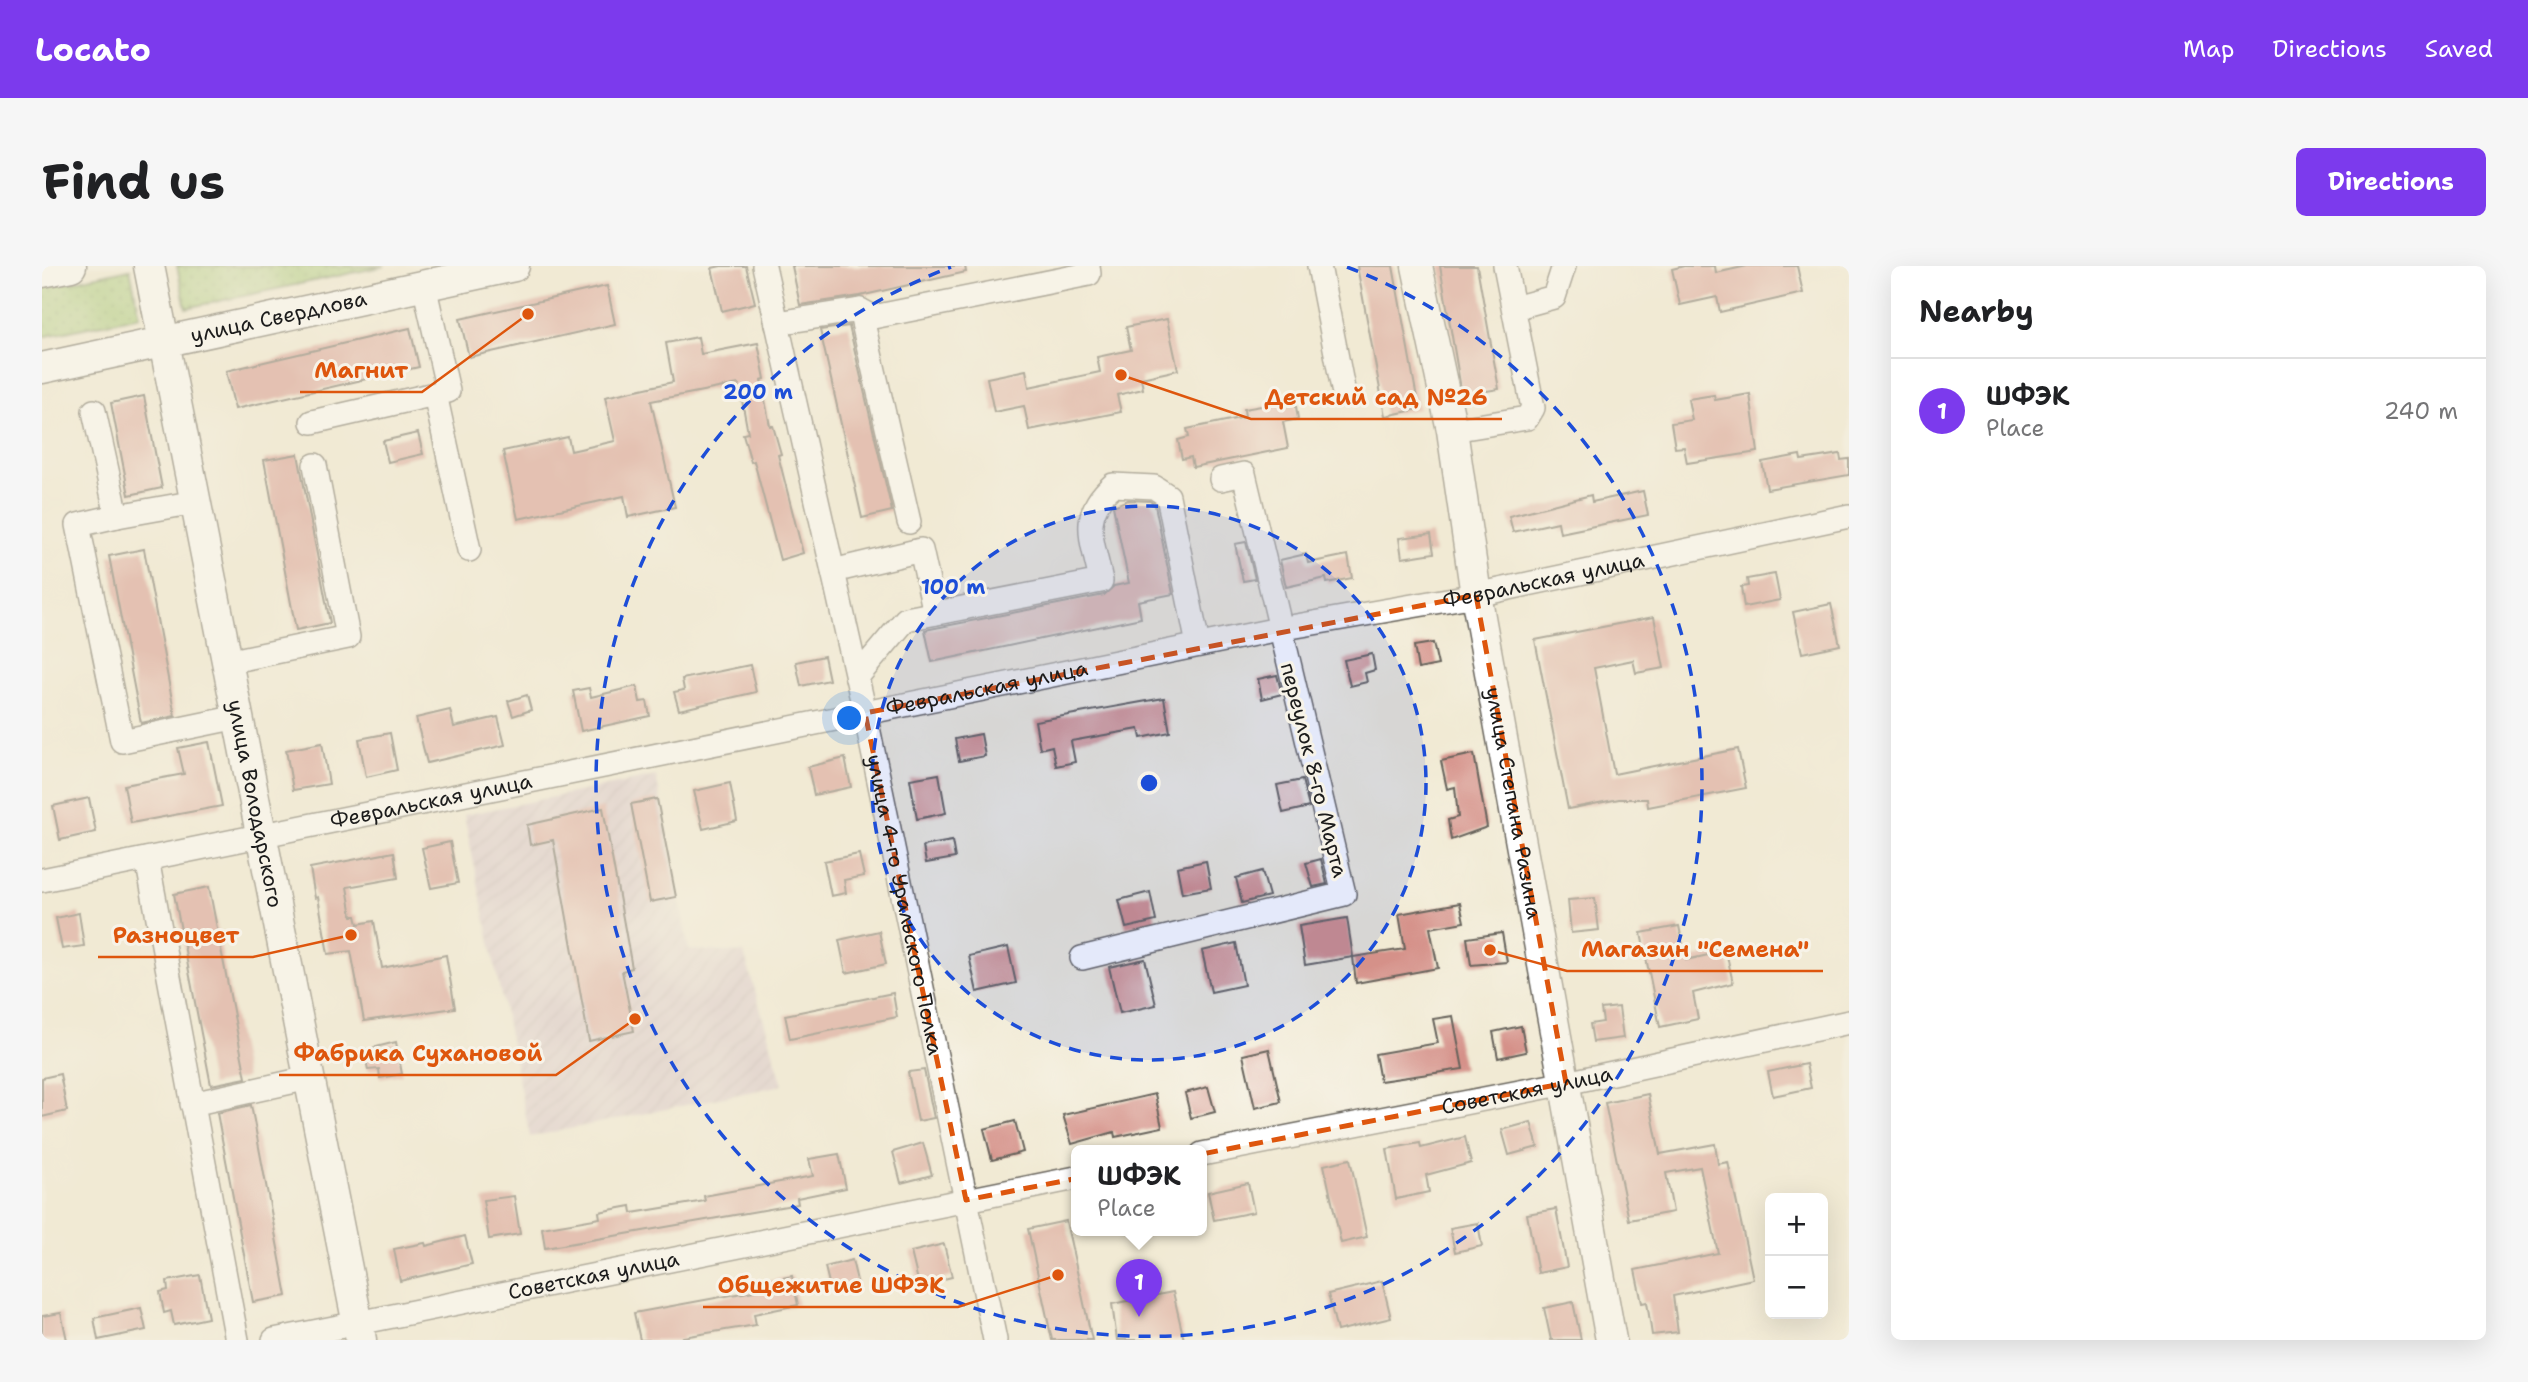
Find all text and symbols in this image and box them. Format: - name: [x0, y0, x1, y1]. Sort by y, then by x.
- text: Locato: [35, 27, 151, 72]
- text: Map: [2183, 33, 2234, 65]
- text: Directions: [2272, 33, 2387, 65]
- text: Saved: [2425, 33, 2493, 65]
- button: Directions: [2296, 148, 2486, 216]
- text: Find us: [42, 149, 225, 215]
- street label: улица Свердлова: [188, 284, 369, 350]
- text: Nearby: [1919, 291, 2034, 332]
- callout: Магнит: [300, 348, 422, 392]
- text: Магнит: [314, 355, 408, 385]
- callout: Детский сад №26: [1251, 375, 1502, 419]
- text: 200 m: [723, 378, 793, 406]
- text: ШФЭК: [1986, 378, 2070, 413]
- text: Детский сад №26: [1264, 382, 1488, 412]
- text: 1: [1937, 396, 1947, 426]
- text: 240 m: [2384, 396, 2458, 426]
- text: Place: [1986, 413, 2045, 443]
- street label: Февральская улица: [1440, 546, 1647, 615]
- text: 100 m: [921, 573, 985, 601]
- street label: Февральская улица: [883, 654, 1090, 722]
- street label: переулок 8-го Марта: [1274, 660, 1354, 880]
- street label: улица Степана Разина: [1479, 685, 1548, 921]
- street label: улица Володарского: [221, 697, 289, 910]
- your location: [832, 701, 866, 735]
- street label: улица 4-го Уральского Полка: [860, 752, 950, 1057]
- street label: Февральская улица: [328, 767, 534, 835]
- centre of rings: [1137, 771, 1161, 795]
- callout: Разноцвет: [98, 913, 253, 957]
- text: Разноцвет: [113, 920, 240, 950]
- callout: Магазин "Семена": [1567, 927, 1823, 971]
- text: Магазин "Семена": [1581, 934, 1809, 964]
- callout: Фабрика Сухановой: [279, 1031, 556, 1075]
- text: Фабрика Сухановой: [293, 1038, 543, 1068]
- street label: Советская улица: [1439, 1059, 1615, 1121]
- popup: [1071, 1145, 1207, 1236]
- text: ШФЭК: [1097, 1158, 1181, 1193]
- text: Place: [1097, 1193, 1156, 1223]
- map controls: [1765, 1193, 1828, 1319]
- button: +: [1765, 1193, 1828, 1256]
- street label: Советская улица: [506, 1245, 681, 1306]
- button: −: [1765, 1256, 1828, 1319]
- pin: 1: [1116, 1259, 1162, 1317]
- callout: Общежитие ШФЭК: [703, 1263, 958, 1307]
- text: Общежитие ШФЭК: [717, 1270, 945, 1300]

